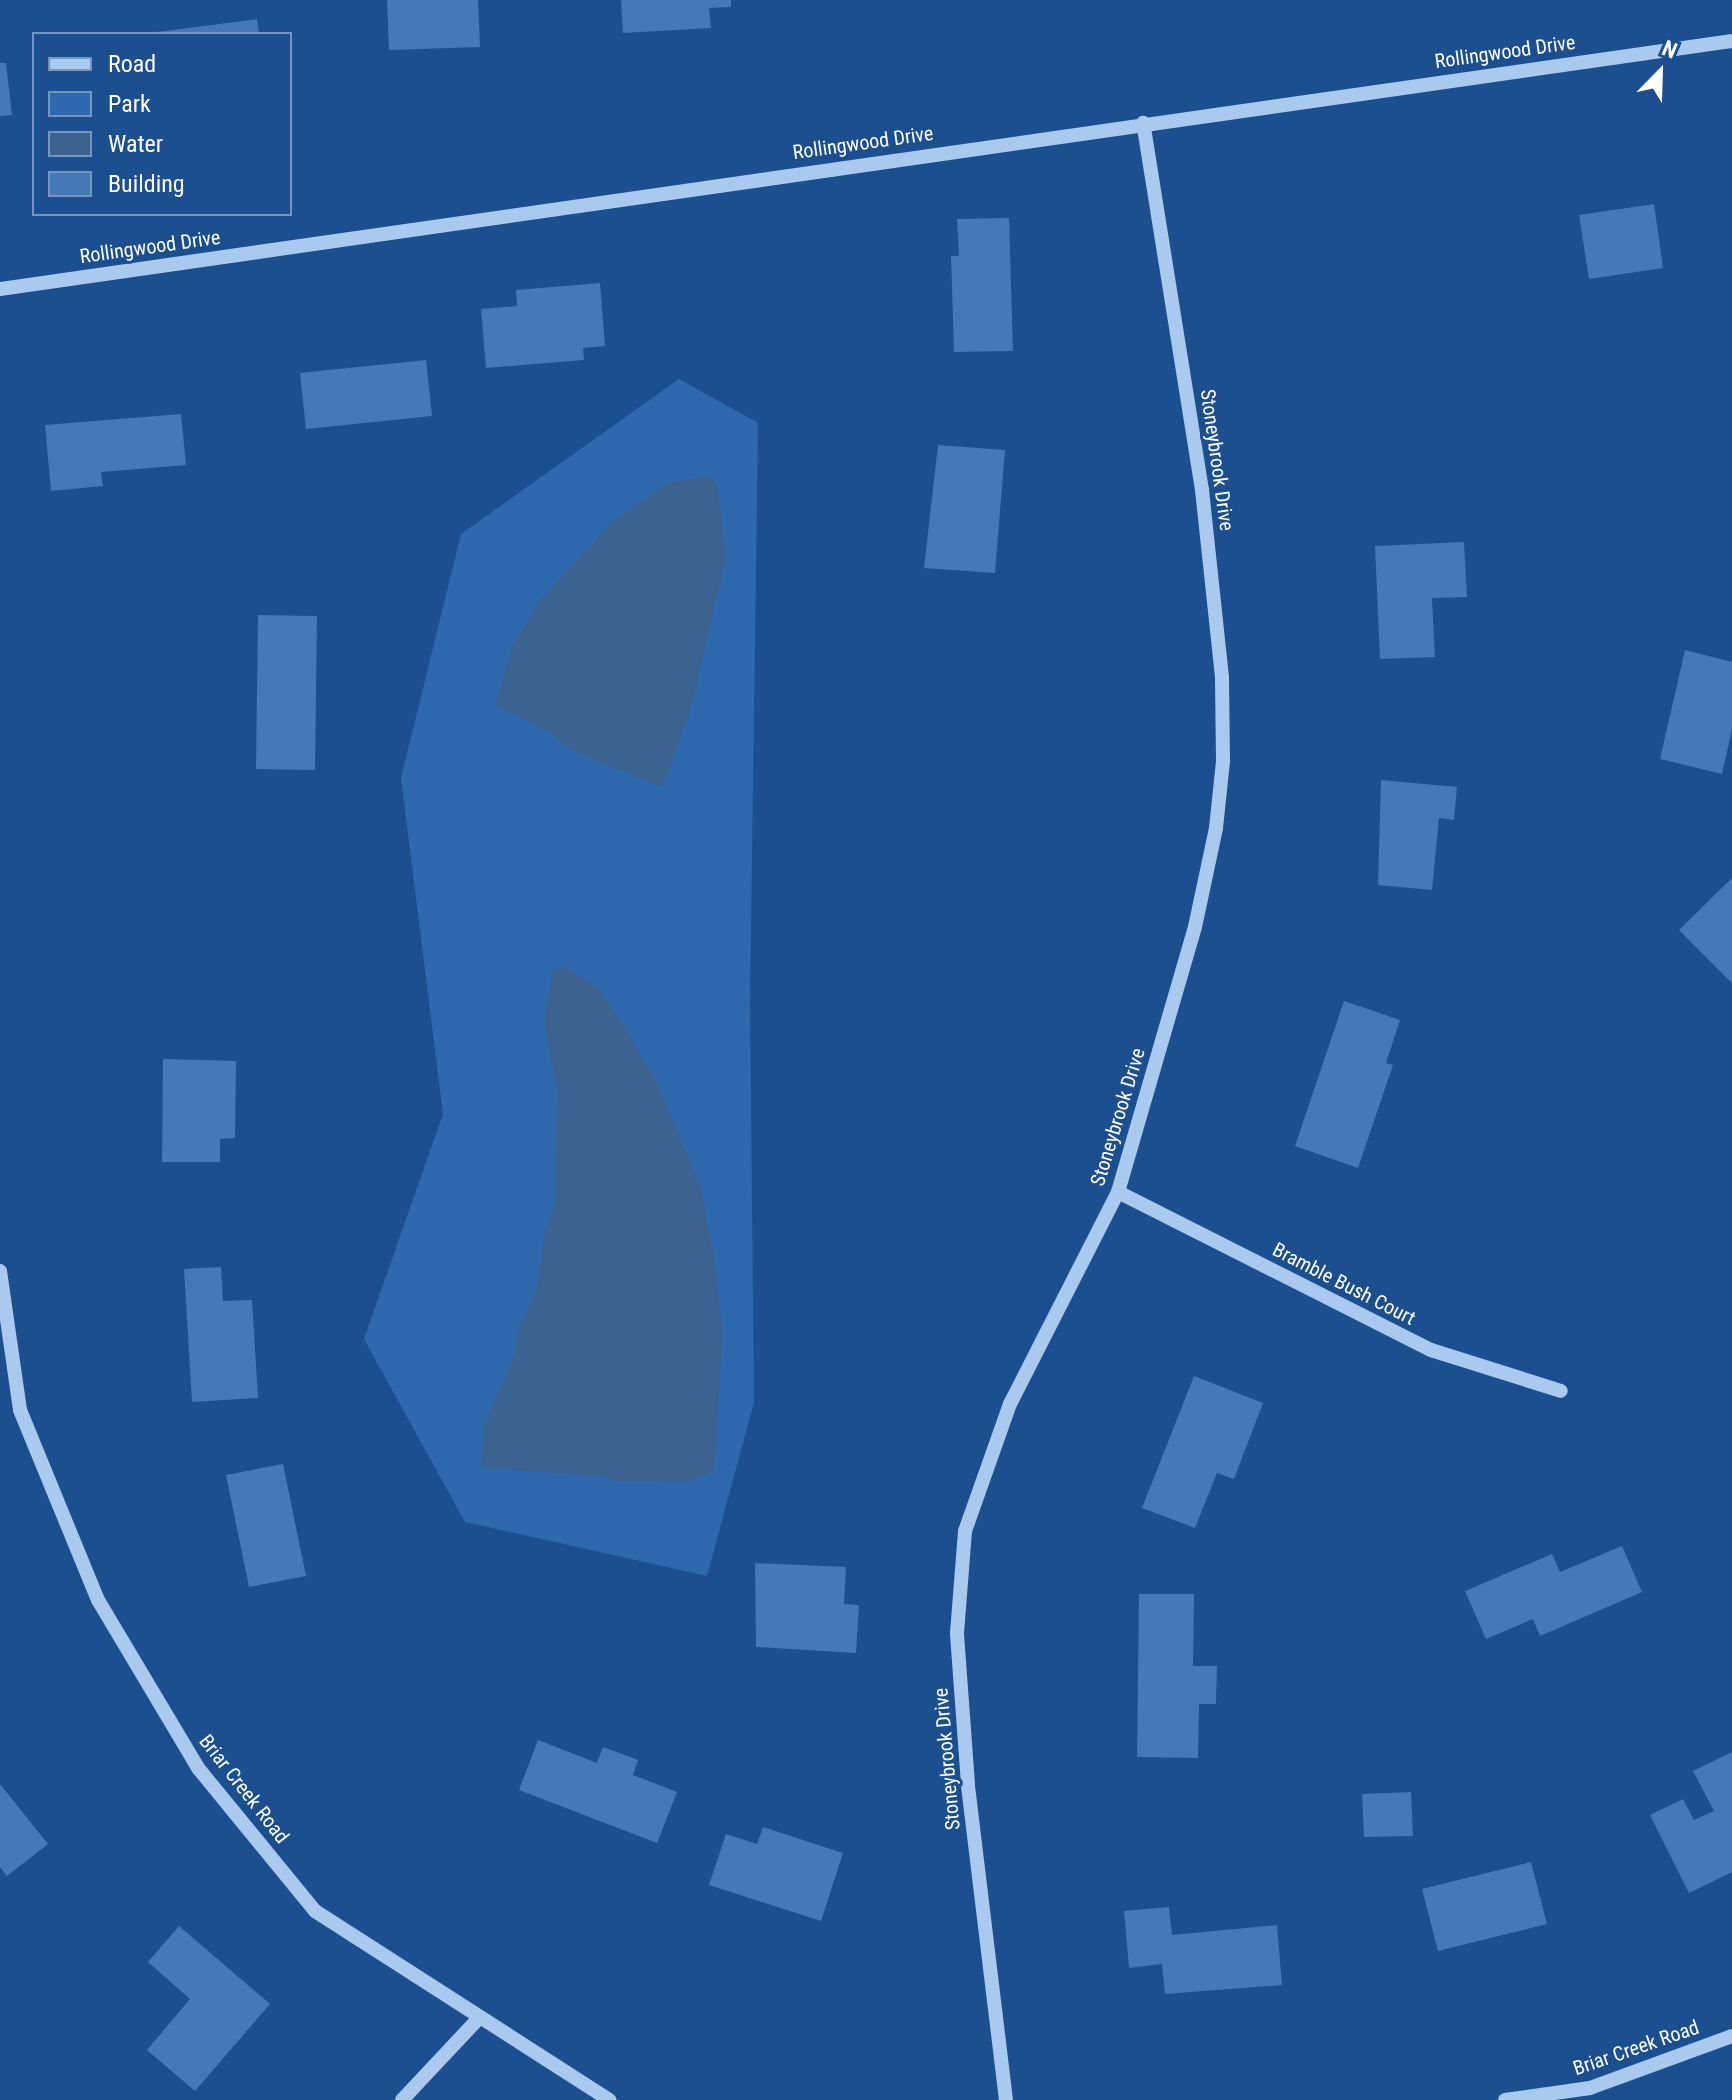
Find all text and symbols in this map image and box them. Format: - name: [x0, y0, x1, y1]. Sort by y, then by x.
- street label: Rollingwood Drive: [1433, 30, 1577, 74]
- legend: [32, 32, 292, 216]
- north arrow: [1620, 32, 1700, 112]
- text: N: [1658, 35, 1681, 64]
- text: Road: [108, 50, 156, 78]
- text: Park: [108, 90, 151, 118]
- street label: Rollingwood Drive: [791, 121, 935, 165]
- text: Water: [108, 130, 163, 158]
- text: Building: [108, 170, 185, 198]
- street label: Rollingwood Drive: [78, 225, 222, 269]
- street label: Stoneybrook Drive: [1195, 388, 1239, 532]
- street label: Stoneybrook Drive: [1086, 1045, 1150, 1189]
- street label: Bramble Bush Court: [1269, 1238, 1419, 1330]
- street label: Stoneybrook Drive: [929, 1687, 965, 1831]
- street label: Briar Creek Road: [194, 1730, 294, 1848]
- street label: Briar Creek Road: [1570, 2015, 1702, 2081]

